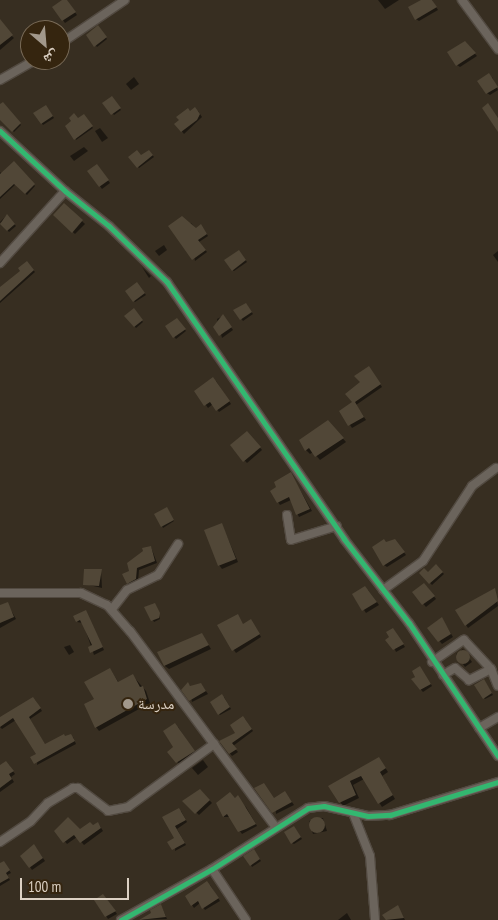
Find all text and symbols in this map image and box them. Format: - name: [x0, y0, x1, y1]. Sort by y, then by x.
- north arrow: [20, 20, 70, 70]
- text: ش: [41, 46, 62, 69]
- place label: مدرسة: [138, 695, 174, 713]
- marker: مدرسة: [122, 698, 134, 710]
- scale bar: [22, 868, 131, 900]
- text: 100 m: [28, 877, 61, 896]

